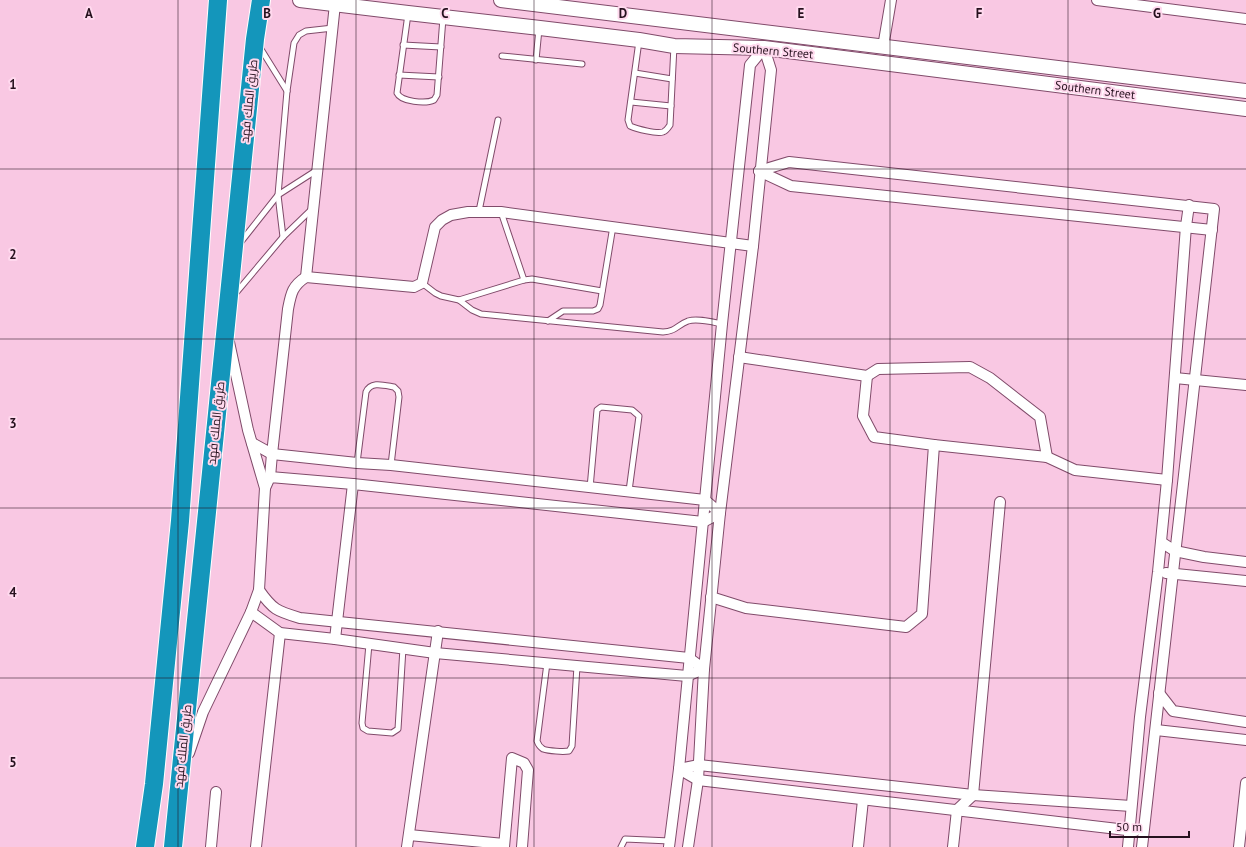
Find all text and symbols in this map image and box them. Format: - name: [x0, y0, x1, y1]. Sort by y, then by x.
- text: A: [85, 5, 93, 22]
- text: B: [263, 5, 271, 22]
- text: C: [441, 5, 449, 22]
- text: D: [619, 5, 627, 22]
- text: E: [798, 5, 805, 22]
- text: F: [976, 5, 983, 22]
- text: G: [1153, 5, 1161, 22]
- street label: Southern Street: [732, 40, 814, 61]
- street label: طريق الملك فهد: [237, 59, 260, 143]
- text: 1: [9, 76, 17, 93]
- street label: Southern Street: [1054, 77, 1136, 102]
- text: 2: [9, 246, 17, 263]
- street label: طريق الملك فهد: [204, 381, 227, 465]
- text: 3: [9, 415, 17, 432]
- text: 4: [9, 584, 17, 601]
- street label: طريق الملك فهد: [171, 704, 194, 788]
- text: 5: [9, 754, 17, 771]
- scale bar: [1110, 813, 1189, 839]
- text: 50 m: [1116, 819, 1142, 834]

